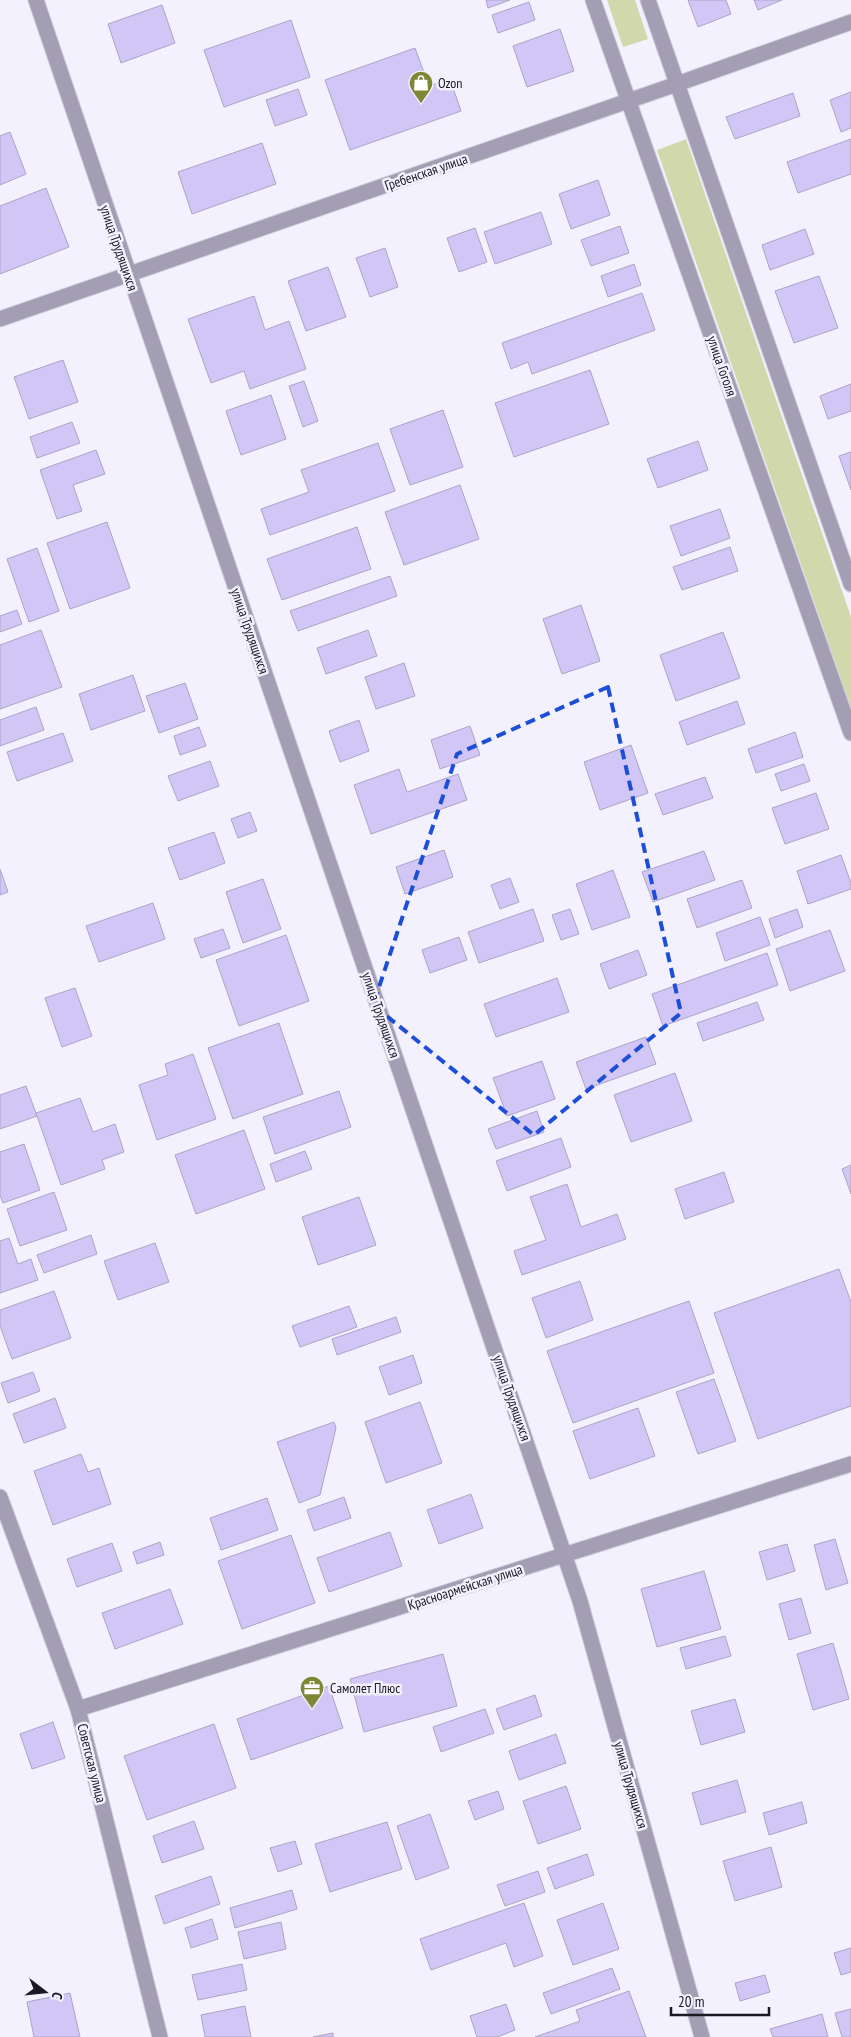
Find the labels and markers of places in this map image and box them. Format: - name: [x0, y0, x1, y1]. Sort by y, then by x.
- shop icon: Ozon: [408, 70, 434, 104]
- place label: Ozon: [438, 74, 463, 92]
- office icon: Самолет Плюс: [299, 1675, 325, 1709]
- place label: Самолет Плюс: [330, 1679, 400, 1697]

